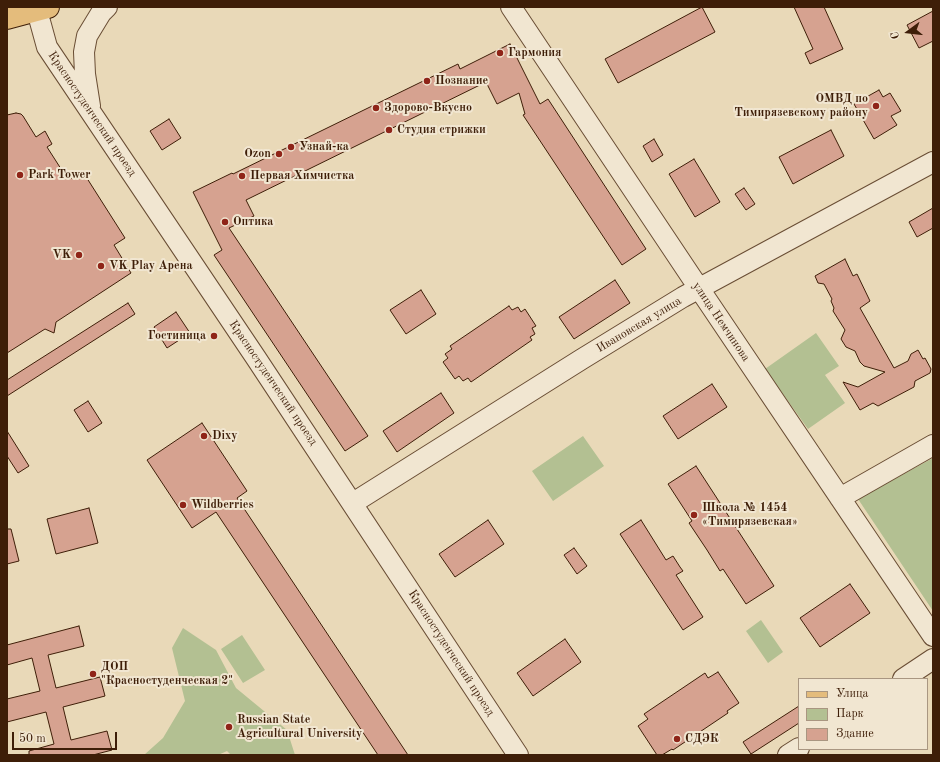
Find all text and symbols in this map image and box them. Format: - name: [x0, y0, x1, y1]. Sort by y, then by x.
- north arrow: [888, 12, 928, 52]
- text: С: [890, 30, 902, 40]
- place label: Гармония: [508, 46, 562, 60]
- marker: Гармония: [495, 48, 505, 58]
- street label: Красностуденческий проезд: [45, 49, 139, 179]
- place label: Познание: [435, 74, 488, 88]
- marker: Познание: [422, 76, 432, 86]
- place label: ОМВД по Тимирязевскому району: [734, 92, 868, 120]
- place label: Здорово-Вкусно: [384, 101, 472, 115]
- marker: ОМВД по Тимирязевскому району: [871, 101, 881, 111]
- marker: Здорово-Вкусно: [371, 103, 381, 113]
- place label: Студия стрижки: [397, 123, 486, 137]
- marker: Студия стрижки: [384, 125, 394, 135]
- place label: Узнай-ка: [299, 140, 349, 154]
- marker: Узнай-ка: [286, 142, 296, 152]
- place label: Ozon: [244, 147, 271, 161]
- marker: Ozon: [274, 149, 284, 159]
- place label: Park Tower: [28, 168, 90, 182]
- place label: Первая Химчистка: [250, 169, 354, 183]
- marker: Park Tower: [15, 170, 25, 180]
- marker: Первая Химчистка: [237, 171, 247, 181]
- place label: Оптика: [233, 215, 273, 229]
- marker: Оптика: [220, 217, 230, 227]
- place label: VK: [52, 248, 71, 262]
- marker: VK: [74, 250, 84, 260]
- place label: VK Play Арена: [109, 259, 193, 273]
- marker: VK Play Арена: [96, 261, 106, 271]
- street label: улица Немчинова: [689, 280, 753, 364]
- street label: Ивановская улица: [594, 294, 684, 356]
- street label: Красностуденческий проезд: [226, 318, 320, 448]
- place label: Гостиница: [148, 329, 206, 343]
- marker: Гостиница: [209, 331, 219, 341]
- place label: Dixy: [212, 429, 238, 443]
- marker: Dixy: [199, 431, 209, 441]
- place label: Wildberries: [191, 498, 254, 512]
- marker: Wildberries: [178, 500, 188, 510]
- place label: Школа № 1454 «Тимирязевская»: [702, 501, 798, 529]
- marker: Школа № 1454 «Тимирязевская»: [689, 510, 699, 520]
- street label: Красностуденческий проезд: [405, 587, 497, 719]
- place label: ДОП "Красностуденческая 2": [101, 660, 233, 688]
- marker: ДОП "Красностуденческая 2": [88, 669, 98, 679]
- legend: [798, 678, 928, 750]
- text: Улица: [836, 688, 869, 700]
- text: Парк: [836, 708, 864, 720]
- place label: Russian State Agricultural University: [237, 713, 362, 741]
- marker: Russian State Agricultural University: [224, 722, 234, 732]
- scale bar: [14, 724, 119, 750]
- text: Здание: [836, 728, 874, 740]
- place label: СДЭК: [685, 732, 719, 746]
- text: 50 m: [19, 733, 46, 745]
- marker: СДЭК: [672, 734, 682, 744]

